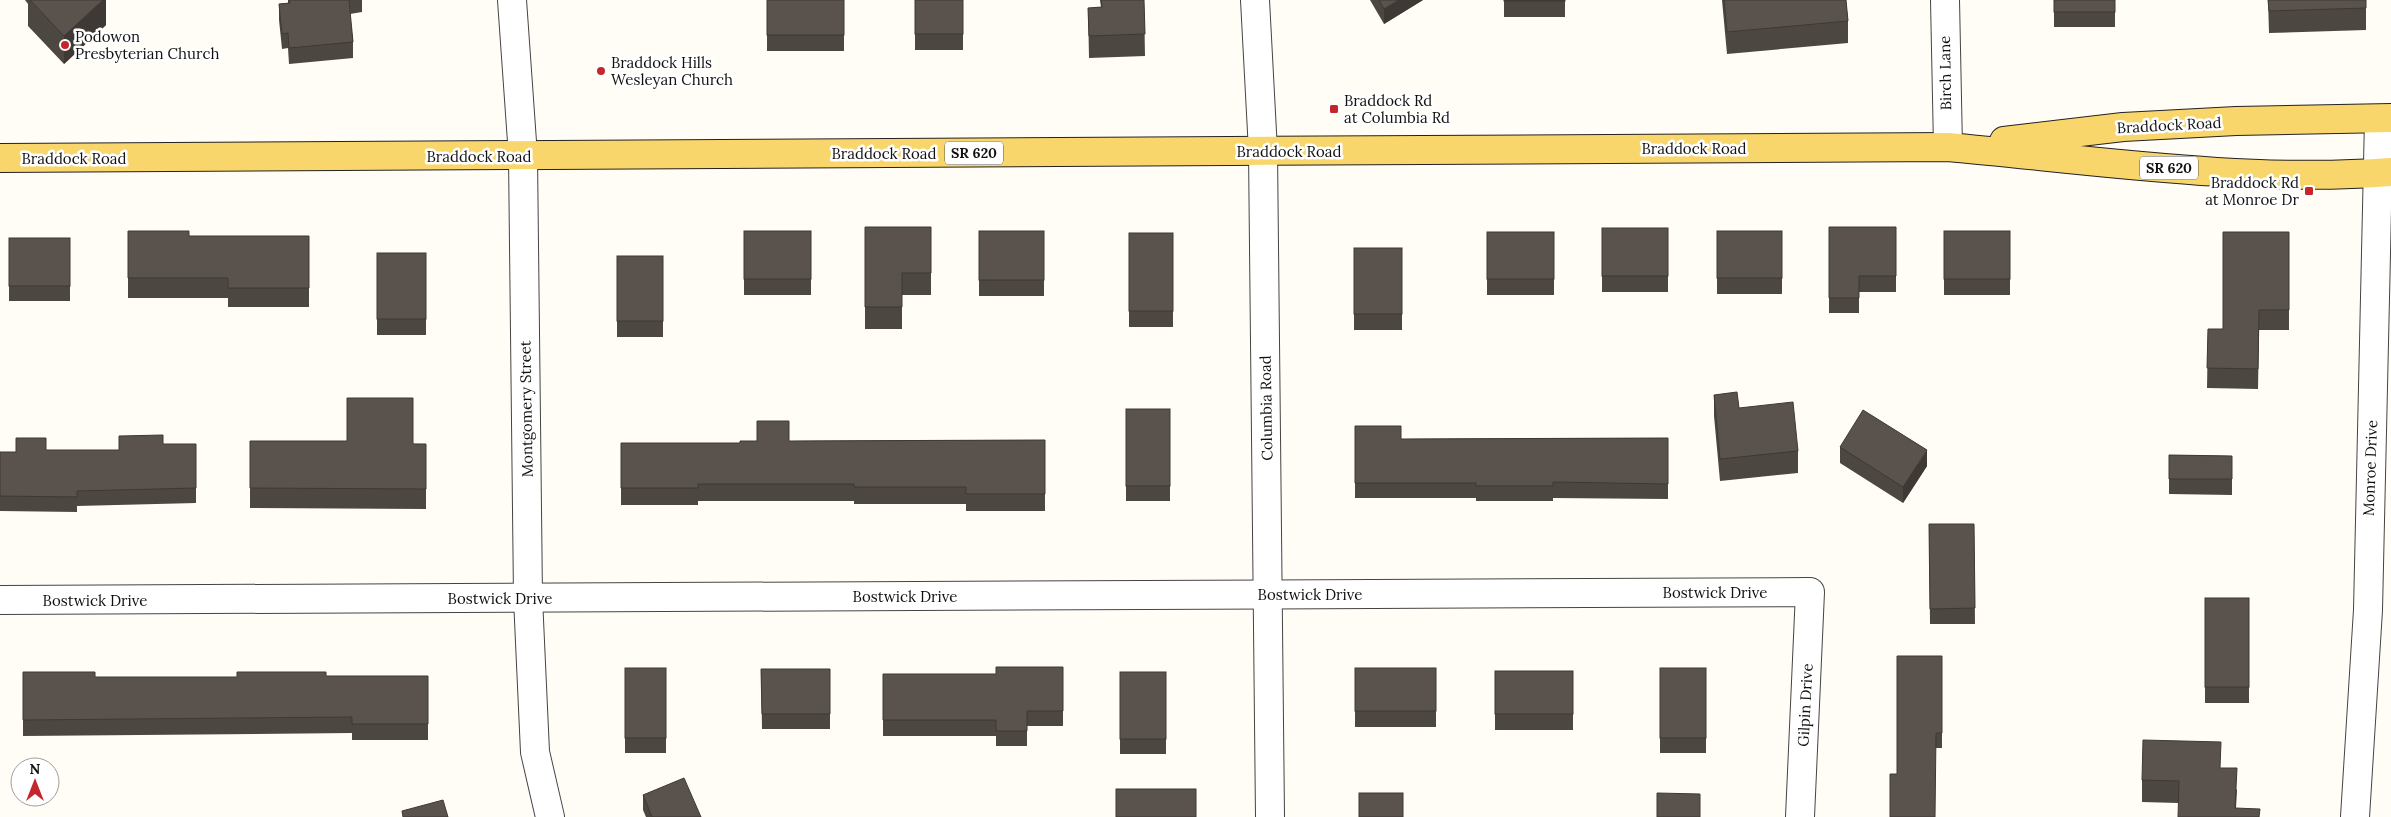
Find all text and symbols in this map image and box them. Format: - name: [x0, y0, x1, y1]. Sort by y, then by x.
- place label: Podowon Presbyterian Church: [75, 27, 219, 63]
- street label: Birch Lane: [1935, 35, 1955, 111]
- marker: Podowon Presbyterian Church: [59, 39, 71, 51]
- place label: Braddock Hills Wesleyan Church: [611, 53, 733, 89]
- marker: Braddock Hills Wesleyan Church: [595, 65, 607, 77]
- place label: Braddock Rd at Columbia Rd: [1344, 91, 1450, 127]
- marker: Braddock Rd at Columbia Rd: [1328, 103, 1340, 115]
- street label: Braddock Road: [2116, 113, 2222, 137]
- street label: Braddock Road: [1642, 139, 1746, 158]
- road number: SR 620: [945, 142, 1003, 164]
- street label: Braddock Road: [1237, 142, 1341, 161]
- street label: Braddock Road: [832, 144, 936, 163]
- street label: Braddock Road: [427, 147, 531, 166]
- street label: Braddock Road: [22, 149, 126, 168]
- road number: SR 620: [2140, 156, 2198, 180]
- place label: Braddock Rd at Monroe Dr: [2205, 173, 2300, 209]
- marker: Braddock Rd at Monroe Dr: [2303, 185, 2315, 197]
- street label: Montgomery Street: [515, 340, 537, 478]
- street label: Columbia Road: [1256, 355, 1276, 461]
- street label: Monroe Drive: [2359, 420, 2381, 516]
- street label: Bostwick Drive: [1663, 583, 1767, 602]
- street label: Bostwick Drive: [1258, 585, 1362, 604]
- street label: Bostwick Drive: [853, 587, 957, 606]
- street label: Bostwick Drive: [448, 589, 552, 608]
- street label: Bostwick Drive: [43, 591, 147, 610]
- street label: Gilpin Drive: [1793, 663, 1817, 747]
- north arrow: [10, 757, 60, 807]
- text: N: [30, 760, 41, 778]

